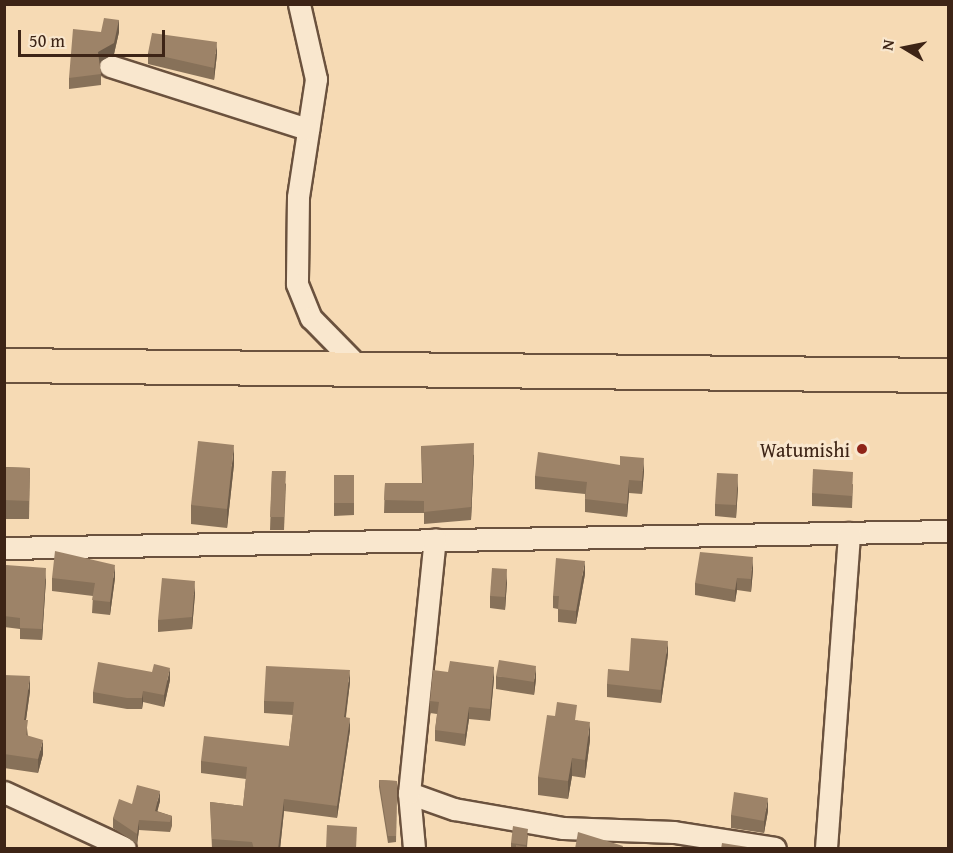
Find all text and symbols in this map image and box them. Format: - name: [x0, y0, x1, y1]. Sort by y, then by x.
- scale bar: [21, 18, 168, 56]
- north arrow: [875, 18, 935, 78]
- text: 50 m: [29, 27, 65, 54]
- text: N: [875, 38, 900, 52]
- place label: Watumishi: [760, 437, 850, 461]
- marker: Watumishi: [855, 442, 869, 456]

